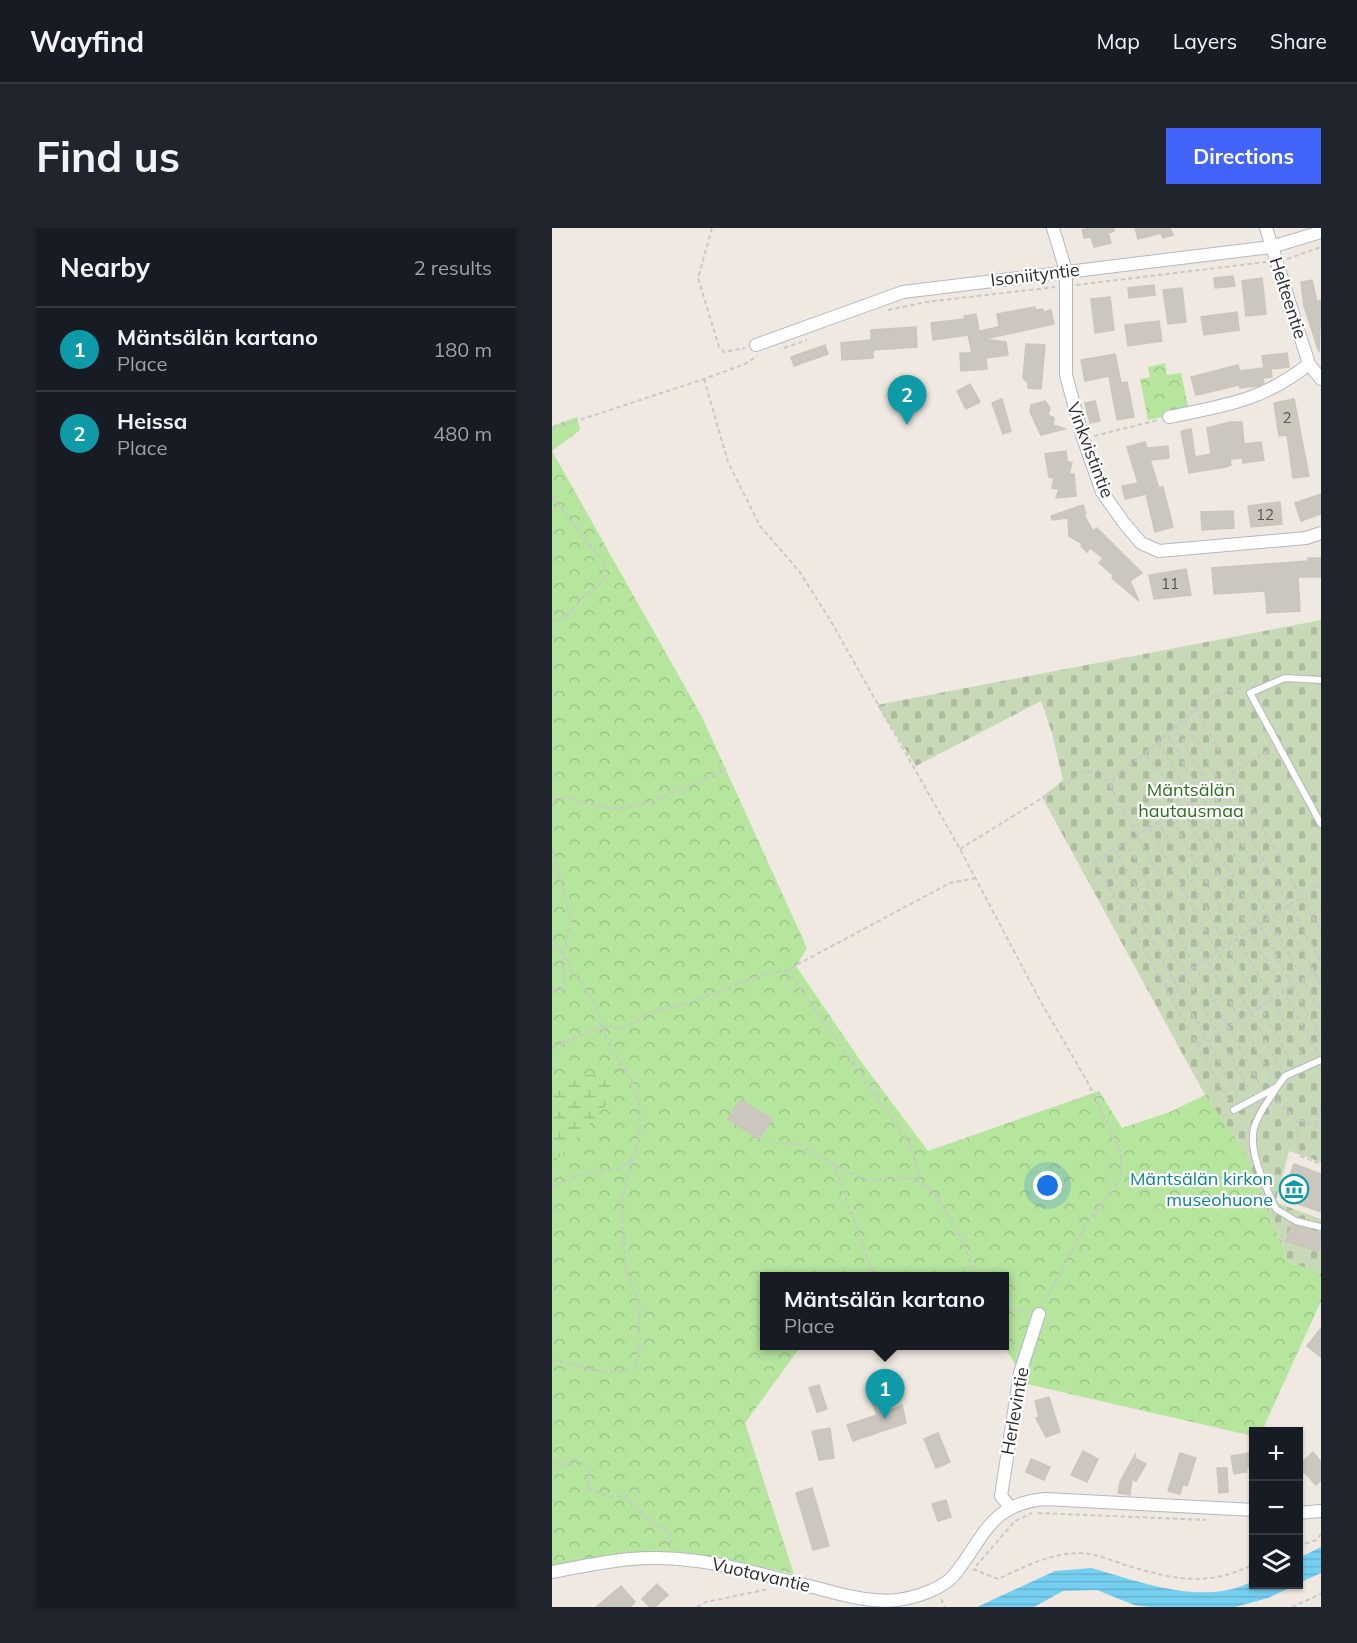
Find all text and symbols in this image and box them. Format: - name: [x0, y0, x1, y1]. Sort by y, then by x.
- text: Wayfind: [30, 24, 144, 59]
- text: Map: [1097, 28, 1140, 54]
- text: Layers: [1173, 28, 1237, 54]
- text: Share: [1270, 28, 1327, 54]
- button: Directions: [1166, 128, 1321, 184]
- text: Find us: [36, 130, 180, 183]
- text: Nearby: [60, 251, 150, 284]
- street label: Helteentie: [1264, 254, 1312, 342]
- text: 2 results: [414, 255, 492, 280]
- street label: Isoniityntie: [989, 258, 1081, 291]
- text: Mäntsälän kartano: [117, 323, 318, 351]
- text: 1: [74, 337, 86, 362]
- text: 180 m: [433, 337, 492, 362]
- text: Place: [117, 351, 167, 376]
- pin: 2: [888, 376, 926, 425]
- street label: Vinkvistintie: [1062, 399, 1119, 501]
- text: Heissa: [117, 407, 188, 435]
- house number: 2: [1282, 408, 1292, 427]
- text: 2: [74, 421, 86, 446]
- text: 480 m: [433, 421, 492, 446]
- text: Place: [117, 435, 167, 460]
- house number: 12: [1256, 505, 1274, 524]
- house number: 11: [1161, 574, 1179, 593]
- park label: Mäntsälän hautausmaa: [1138, 778, 1244, 822]
- place label: Mäntsälän kirkon museohuone: [1130, 1167, 1273, 1211]
- your location: [1033, 1171, 1062, 1200]
- museum icon: Mäntsälän kirkon museohuone: [1278, 1173, 1310, 1205]
- popup: [760, 1272, 1009, 1350]
- text: Mäntsälän kartano: [784, 1285, 985, 1313]
- text: Place: [784, 1313, 834, 1338]
- street label: Herlevintie: [995, 1365, 1034, 1457]
- pin: 1: [866, 1370, 904, 1419]
- map controls: [1249, 1427, 1303, 1589]
- button: +: [1249, 1427, 1303, 1481]
- button: −: [1249, 1481, 1303, 1535]
- button: layers: [1249, 1535, 1303, 1589]
- street label: Vuotavantie: [710, 1552, 813, 1597]

